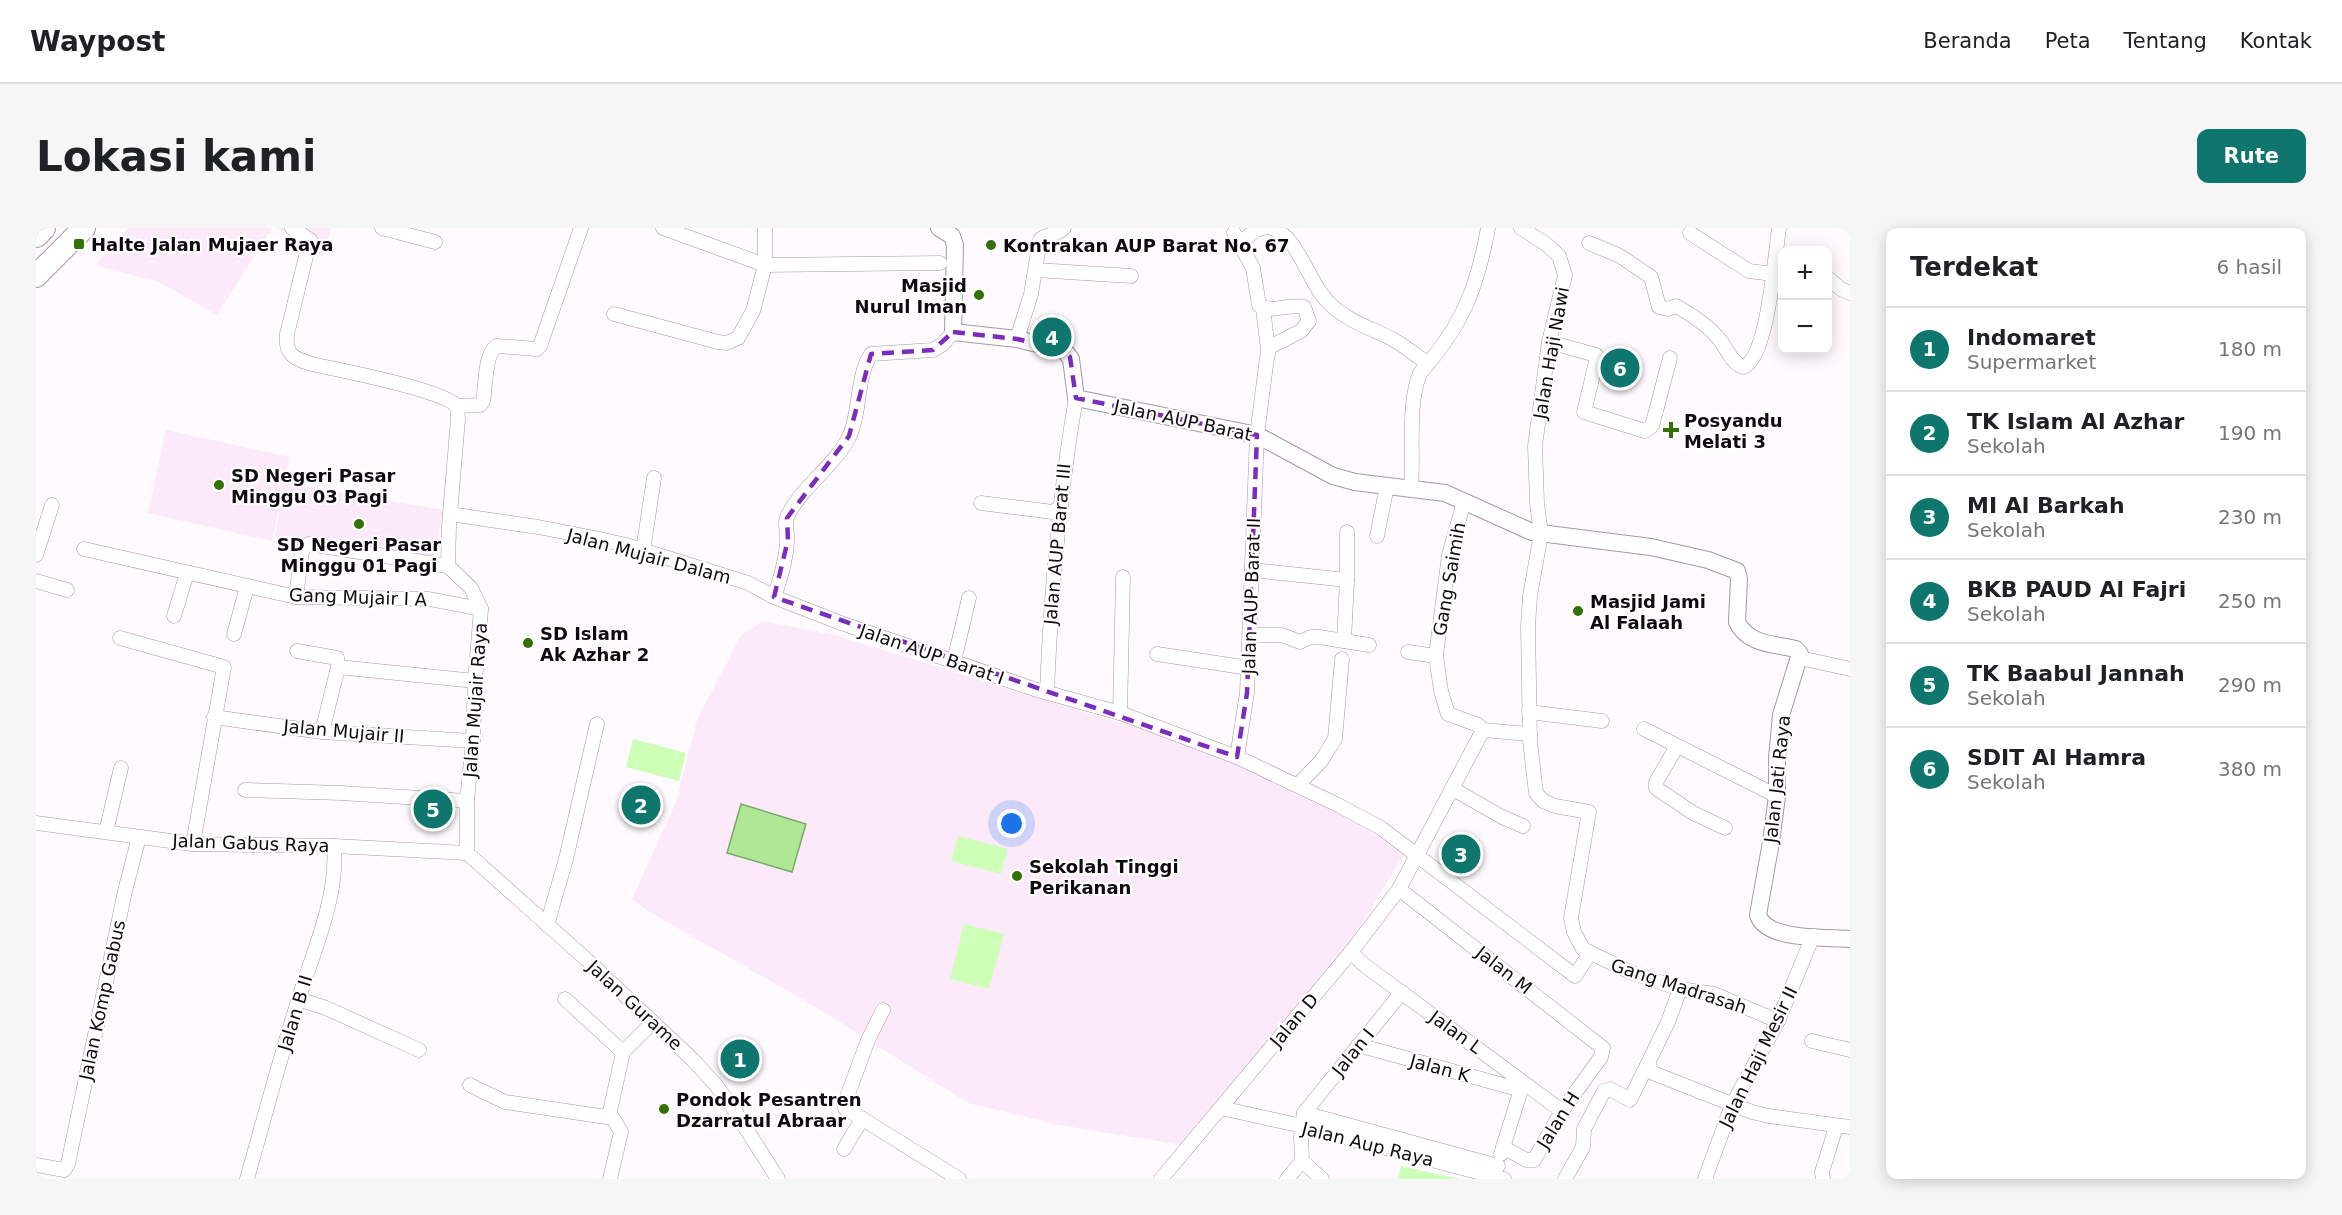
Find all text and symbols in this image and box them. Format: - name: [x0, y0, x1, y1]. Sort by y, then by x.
- text: Waypost: [30, 25, 166, 58]
- text: Beranda: [1923, 29, 2012, 53]
- text: Peta: [2045, 29, 2091, 53]
- text: Tentang: [2124, 29, 2207, 53]
- text: Kontak: [2240, 29, 2312, 53]
- button: Rute: [2197, 129, 2306, 183]
- text: Lokasi kami: [36, 132, 316, 181]
- place label: Halte Jalan Mujaer Raya: [91, 234, 333, 255]
- place label: Kontrakan AUP Barat No. 67: [1003, 235, 1289, 256]
- marker: Halte Jalan Mujaer Raya: [72, 237, 86, 251]
- marker: Kontrakan AUP Barat No. 67: [984, 238, 998, 252]
- map controls: [1778, 246, 1832, 354]
- button: +: [1778, 246, 1832, 300]
- text: Terdekat: [1910, 252, 2038, 282]
- text: 6 hasil: [2216, 255, 2282, 279]
- place label: Masjid Nurul Iman: [855, 275, 967, 317]
- street label: Jalan Haji Nawi: [1529, 285, 1573, 422]
- marker: Masjid Nurul Iman: [972, 288, 986, 302]
- button: −: [1778, 300, 1832, 354]
- pin: 4: [1032, 314, 1072, 360]
- text: Indomaret: [1967, 325, 2096, 350]
- text: 1: [1923, 337, 1936, 361]
- text: 180 m: [2218, 337, 2282, 361]
- pin: 6: [1600, 346, 1640, 390]
- text: Supermarket: [1967, 350, 2096, 374]
- street label: Jalan AUP Barat: [1111, 395, 1254, 445]
- text: TK Islam Al Azhar: [1967, 409, 2184, 434]
- place label: Posyandu Melati 3: [1684, 410, 1783, 452]
- marker: Posyandu Melati 3: [1662, 421, 1680, 439]
- text: 2: [1923, 421, 1936, 445]
- text: 190 m: [2218, 421, 2282, 445]
- text: Sekolah: [1967, 434, 2046, 458]
- street label: Jalan AUP Barat III: [1039, 462, 1075, 627]
- place label: SD Negeri Pasar Minggu 03 Pagi: [231, 465, 396, 507]
- marker: SD Negeri Pasar Minggu 03 Pagi: [212, 478, 226, 492]
- text: MI Al Barkah: [1967, 493, 2125, 518]
- text: 3: [1923, 505, 1936, 529]
- text: 230 m: [2218, 505, 2282, 529]
- marker: SD Negeri Pasar Minggu 01 Pagi: [352, 517, 366, 531]
- street label: Jalan AUP Barat II: [1238, 517, 1264, 676]
- text: Sekolah: [1967, 518, 2046, 542]
- street label: Gang Saimih: [1429, 521, 1469, 637]
- street label: Jalan Mujair Dalam: [564, 524, 733, 588]
- place label: SD Negeri Pasar Minggu 01 Pagi: [277, 534, 441, 576]
- text: BKB PAUD Al Fajri: [1967, 577, 2186, 602]
- street label: Gang Mujair I A: [289, 584, 428, 610]
- text: 4: [1923, 589, 1936, 613]
- text: 250 m: [2218, 589, 2282, 613]
- place label: Masjid Jami Al Falaah: [1590, 591, 1706, 633]
- text: Sekolah: [1967, 602, 2046, 626]
- marker: Masjid Jami Al Falaah: [1571, 604, 1585, 618]
- street label: Jalan AUP Barat I: [856, 619, 1007, 689]
- street label: Jalan Mujair Raya: [459, 622, 491, 779]
- place label: SD Islam Ak Azhar 2: [540, 623, 649, 665]
- marker: SD Islam Ak Azhar 2: [521, 636, 535, 650]
- text: TK Baabul Jannah: [1967, 661, 2185, 686]
- text: 5: [1923, 673, 1936, 697]
- text: 290 m: [2218, 673, 2282, 697]
- text: Sekolah: [1967, 686, 2046, 710]
- street label: Jalan Jati Raya: [1760, 714, 1794, 845]
- street label: Jalan Mujair II: [282, 715, 405, 747]
- text: SDIT Al Hamra: [1967, 745, 2146, 770]
- text: 6: [1923, 757, 1936, 781]
- text: 380 m: [2218, 757, 2282, 781]
- text: Sekolah: [1967, 770, 2046, 794]
- pin: 2: [622, 782, 660, 828]
- pin: 5: [414, 786, 452, 832]
- your location: [997, 809, 1026, 838]
- street label: Jalan Gabus Raya: [171, 830, 330, 856]
- pin: 3: [1442, 832, 1480, 876]
- place label: Sekolah Tinggi Perikanan: [1029, 856, 1179, 898]
- marker: Sekolah Tinggi Perikanan: [1010, 869, 1024, 883]
- street label: Jalan Komp Gabus: [75, 918, 129, 1083]
- street label: Jalan M: [1471, 941, 1536, 998]
- street label: Gang Madrasah: [1608, 954, 1750, 1018]
- street label: Jalan Gurame: [583, 955, 687, 1054]
- street label: Jalan B II: [273, 973, 316, 1054]
- street label: Jalan Haji Mesir II: [1714, 983, 1801, 1132]
- street label: Jalan D: [1265, 989, 1322, 1052]
- street label: Jalan L: [1425, 1005, 1486, 1058]
- street label: Jalan I: [1327, 1024, 1378, 1081]
- pin: 1: [720, 1036, 760, 1082]
- street label: Jalan K: [1407, 1050, 1473, 1086]
- street label: Jalan H: [1532, 1088, 1584, 1153]
- place label: Pondok Pesantren Dzarratul Abraar: [676, 1089, 861, 1131]
- marker: Pondok Pesantren Dzarratul Abraar: [657, 1102, 671, 1116]
- street label: Jalan Aup Raya: [1299, 1117, 1436, 1171]

